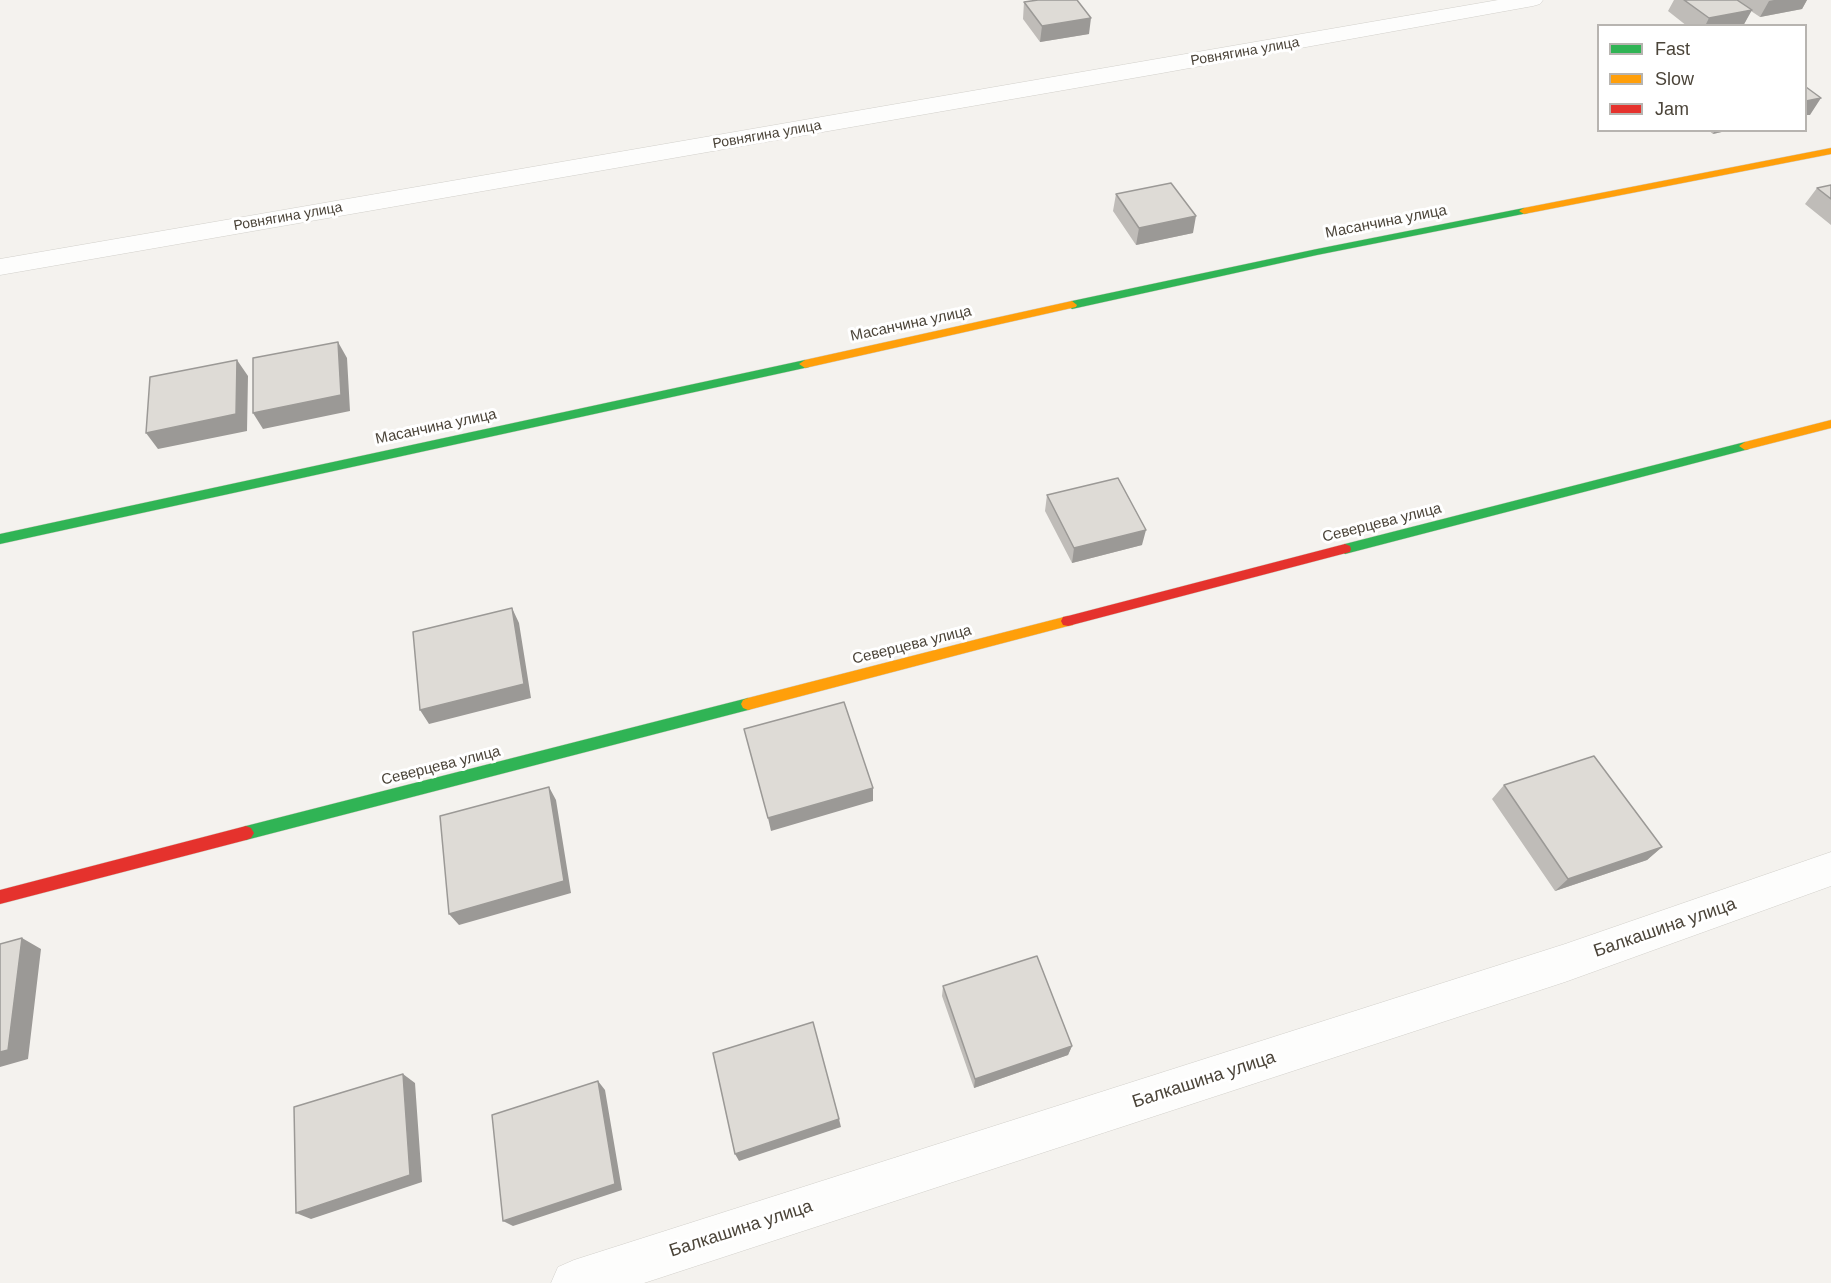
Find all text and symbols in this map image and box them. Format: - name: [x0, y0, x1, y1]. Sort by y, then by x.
- legend: [1597, 24, 1807, 132]
- street label: Ровнягина улица: [1189, 34, 1301, 70]
- text: Fast: [1655, 39, 1690, 59]
- text: Slow: [1655, 69, 1694, 89]
- text: Jam: [1655, 99, 1689, 119]
- street label: Ровнягина улица: [711, 117, 823, 153]
- street label: Ровнягина улица: [232, 199, 344, 235]
- street label: Масанчина улица: [1324, 201, 1448, 243]
- street label: Масанчина улица: [849, 302, 973, 346]
- street label: Масанчина улица: [374, 405, 498, 449]
- street label: Северцева улица: [1321, 500, 1443, 546]
- street label: Северцева улица: [851, 622, 973, 668]
- street label: Северцева улица: [380, 743, 502, 789]
- street label: Балкашина улица: [1591, 893, 1739, 963]
- street label: Балкашина улица: [1130, 1047, 1278, 1113]
- street label: Балкашина улица: [667, 1196, 815, 1262]

